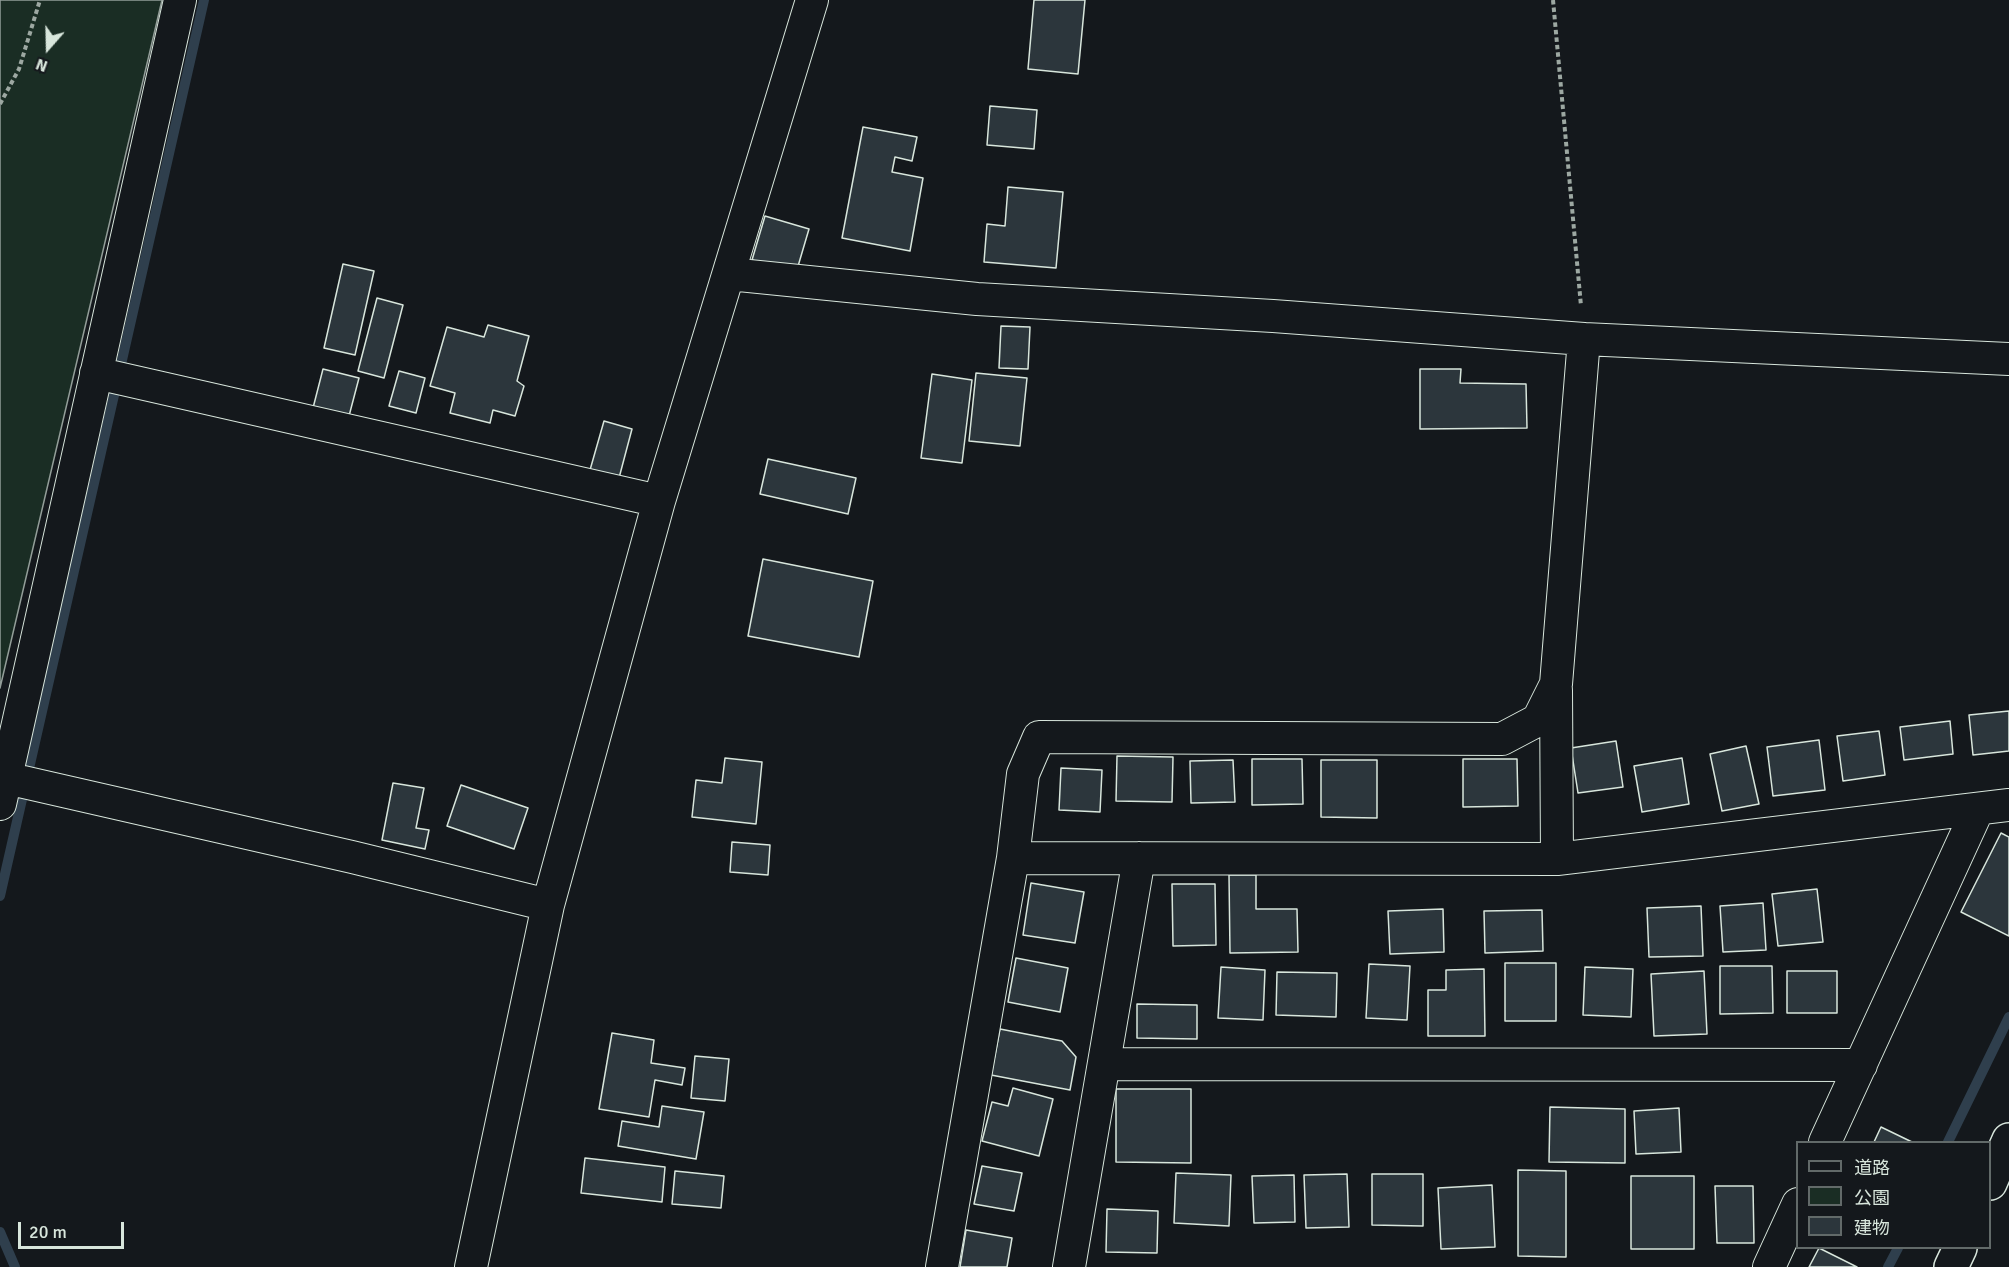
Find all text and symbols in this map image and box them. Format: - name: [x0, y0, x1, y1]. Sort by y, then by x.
- north arrow: [18, 18, 78, 78]
- text: N: [33, 54, 51, 76]
- legend: [1796, 1141, 1991, 1249]
- text: 道路: [1854, 1157, 1890, 1179]
- text: 公園: [1854, 1187, 1890, 1209]
- scale bar: [21, 1210, 128, 1248]
- text: 建物: [1854, 1217, 1890, 1239]
- text: 20 m: [29, 1221, 67, 1243]

